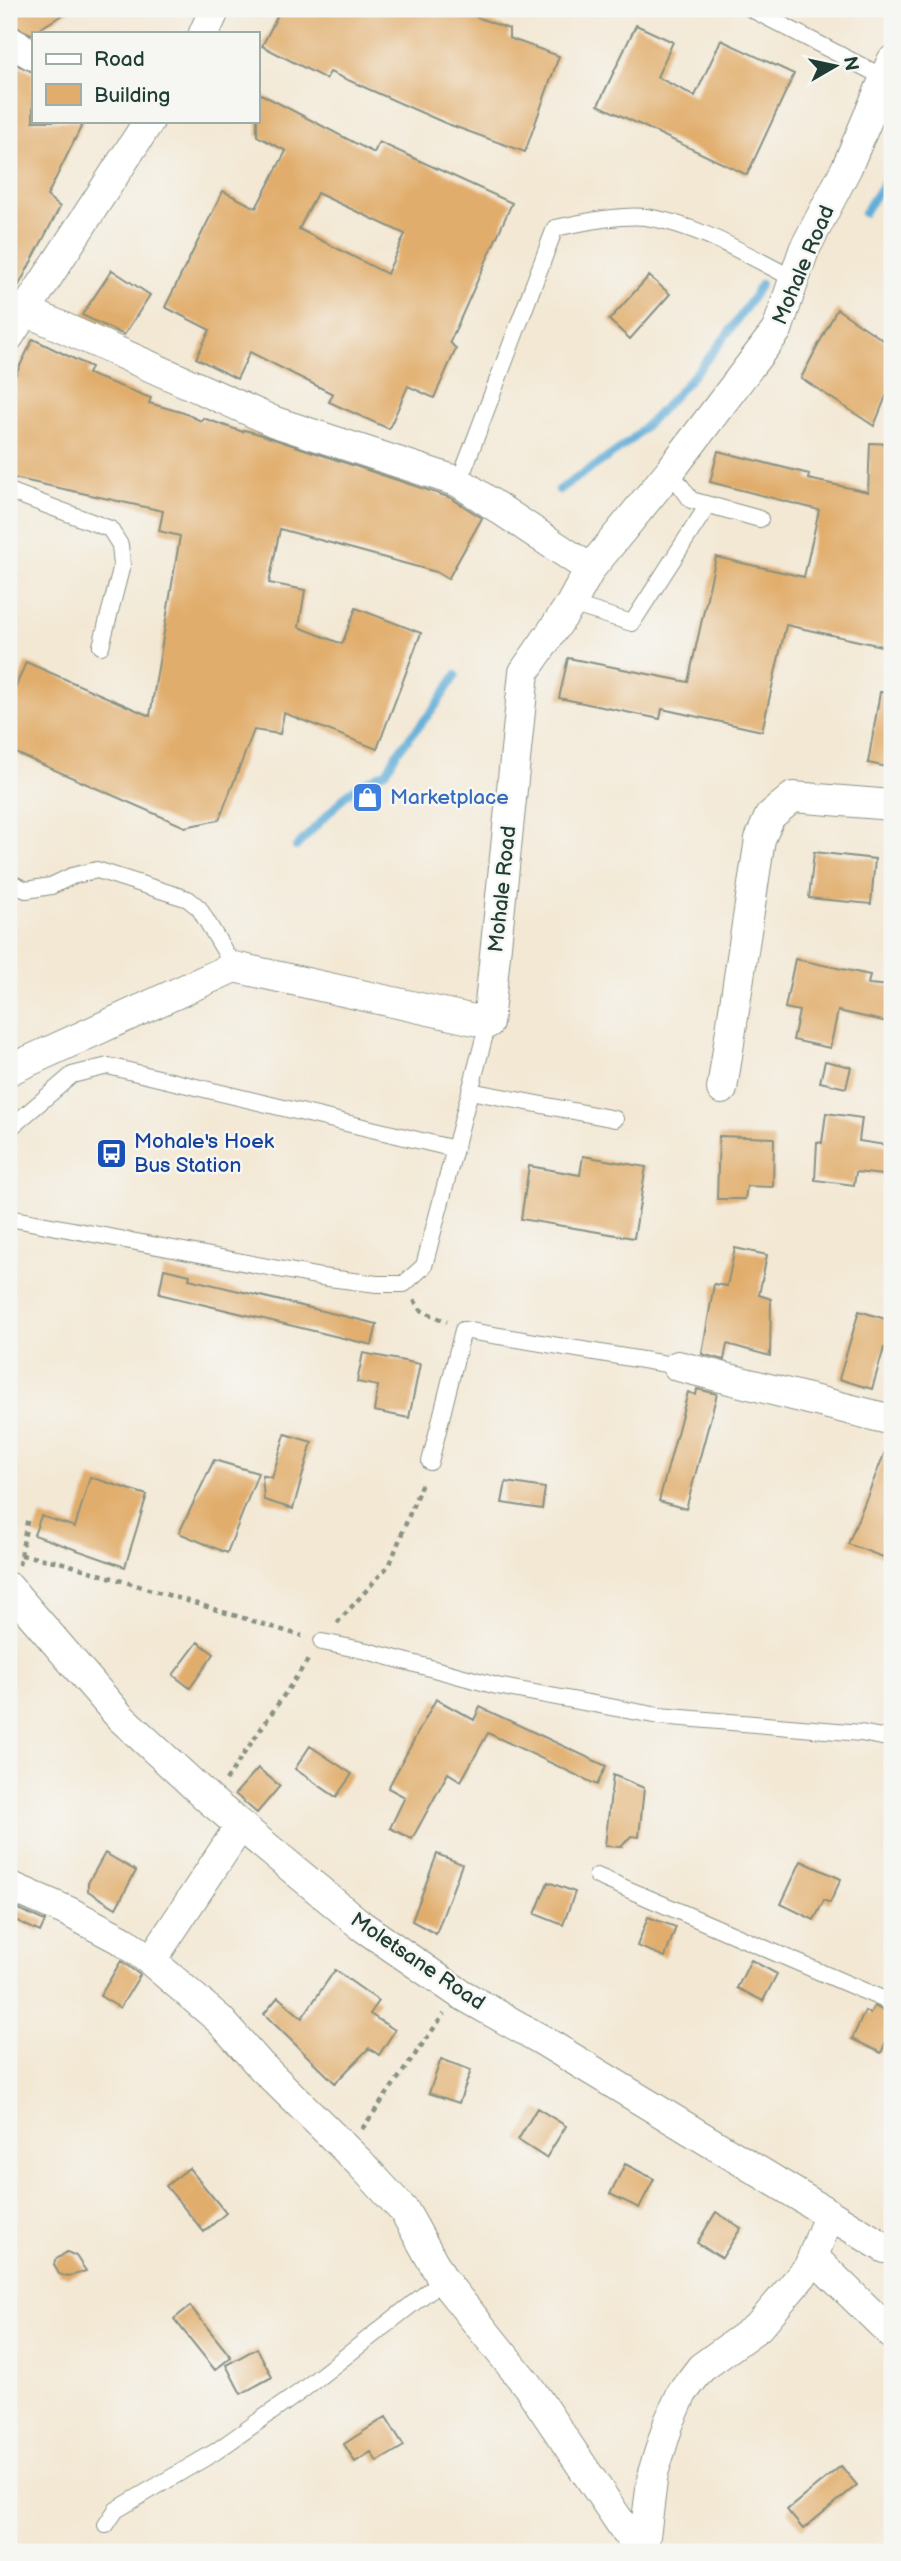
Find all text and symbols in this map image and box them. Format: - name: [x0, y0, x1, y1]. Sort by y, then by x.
- legend: [32, 32, 259, 122]
- north arrow: [800, 32, 870, 102]
- text: Road: [94, 47, 145, 72]
- text: N: [838, 55, 863, 72]
- text: Building: [94, 83, 170, 108]
- street label: Mohale Road: [767, 202, 840, 329]
- shop icon: Marketplace: [350, 780, 384, 814]
- place label: Marketplace: [390, 785, 509, 810]
- street label: Mohale Road: [483, 825, 522, 954]
- place label: Mohale's Hoek Bus Station: [134, 1129, 275, 1178]
- bus stop icon: Mohale's Hoek Bus Station: [94, 1136, 128, 1170]
- street label: Moletsane Road: [346, 1907, 490, 2015]

